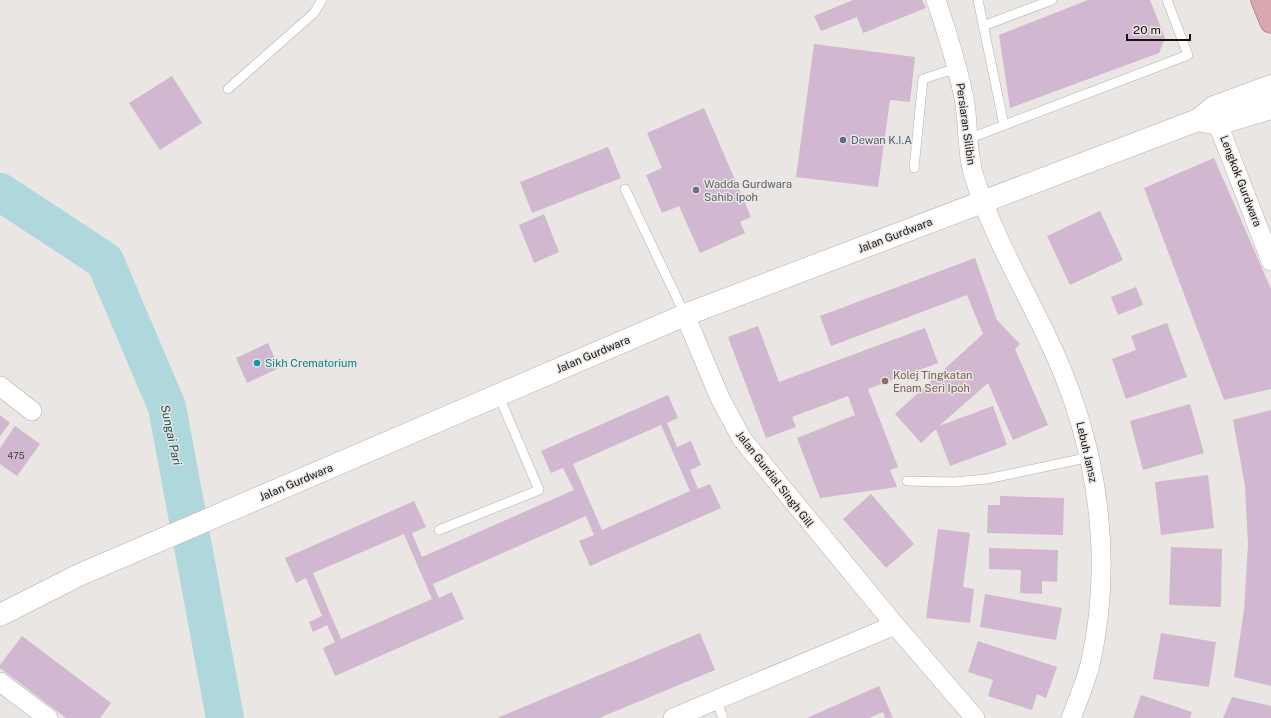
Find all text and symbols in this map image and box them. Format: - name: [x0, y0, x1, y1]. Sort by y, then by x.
- scale bar: [1127, 16, 1190, 42]
- text: 20 m: [1133, 23, 1161, 37]
- street label: Persiaran Silibin: [954, 82, 978, 166]
- place label: Dewan K.I.A: [851, 134, 912, 146]
- street label: Lengkok Gurdwara: [1218, 134, 1264, 228]
- marker: Dewan K.I.A: [838, 135, 848, 145]
- place label: Wadda Gurdwara Sahib Ipoh: [704, 178, 792, 203]
- marker: Wadda Gurdwara Sahib Ipoh: [691, 185, 701, 195]
- street label: Jalan Gurdwara: [856, 215, 934, 255]
- street label: Jalan Gurdwara: [554, 333, 632, 375]
- place label: Sikh Crematorium: [265, 357, 357, 369]
- marker: Sikh Crematorium: [252, 358, 262, 368]
- place label: Kolej Tingkatan Enam Seri Ipoh: [893, 369, 972, 394]
- marker: Kolej Tingkatan Enam Seri Ipoh: [880, 376, 890, 386]
- water label: Sungai Pari: [158, 403, 184, 467]
- street label: Lebuh Jansz: [1074, 421, 1100, 483]
- street label: Jalan Gurdial Singh Gill: [734, 429, 816, 529]
- house number: 475: [8, 450, 25, 461]
- street label: Jalan Gurdwara: [257, 461, 335, 503]

